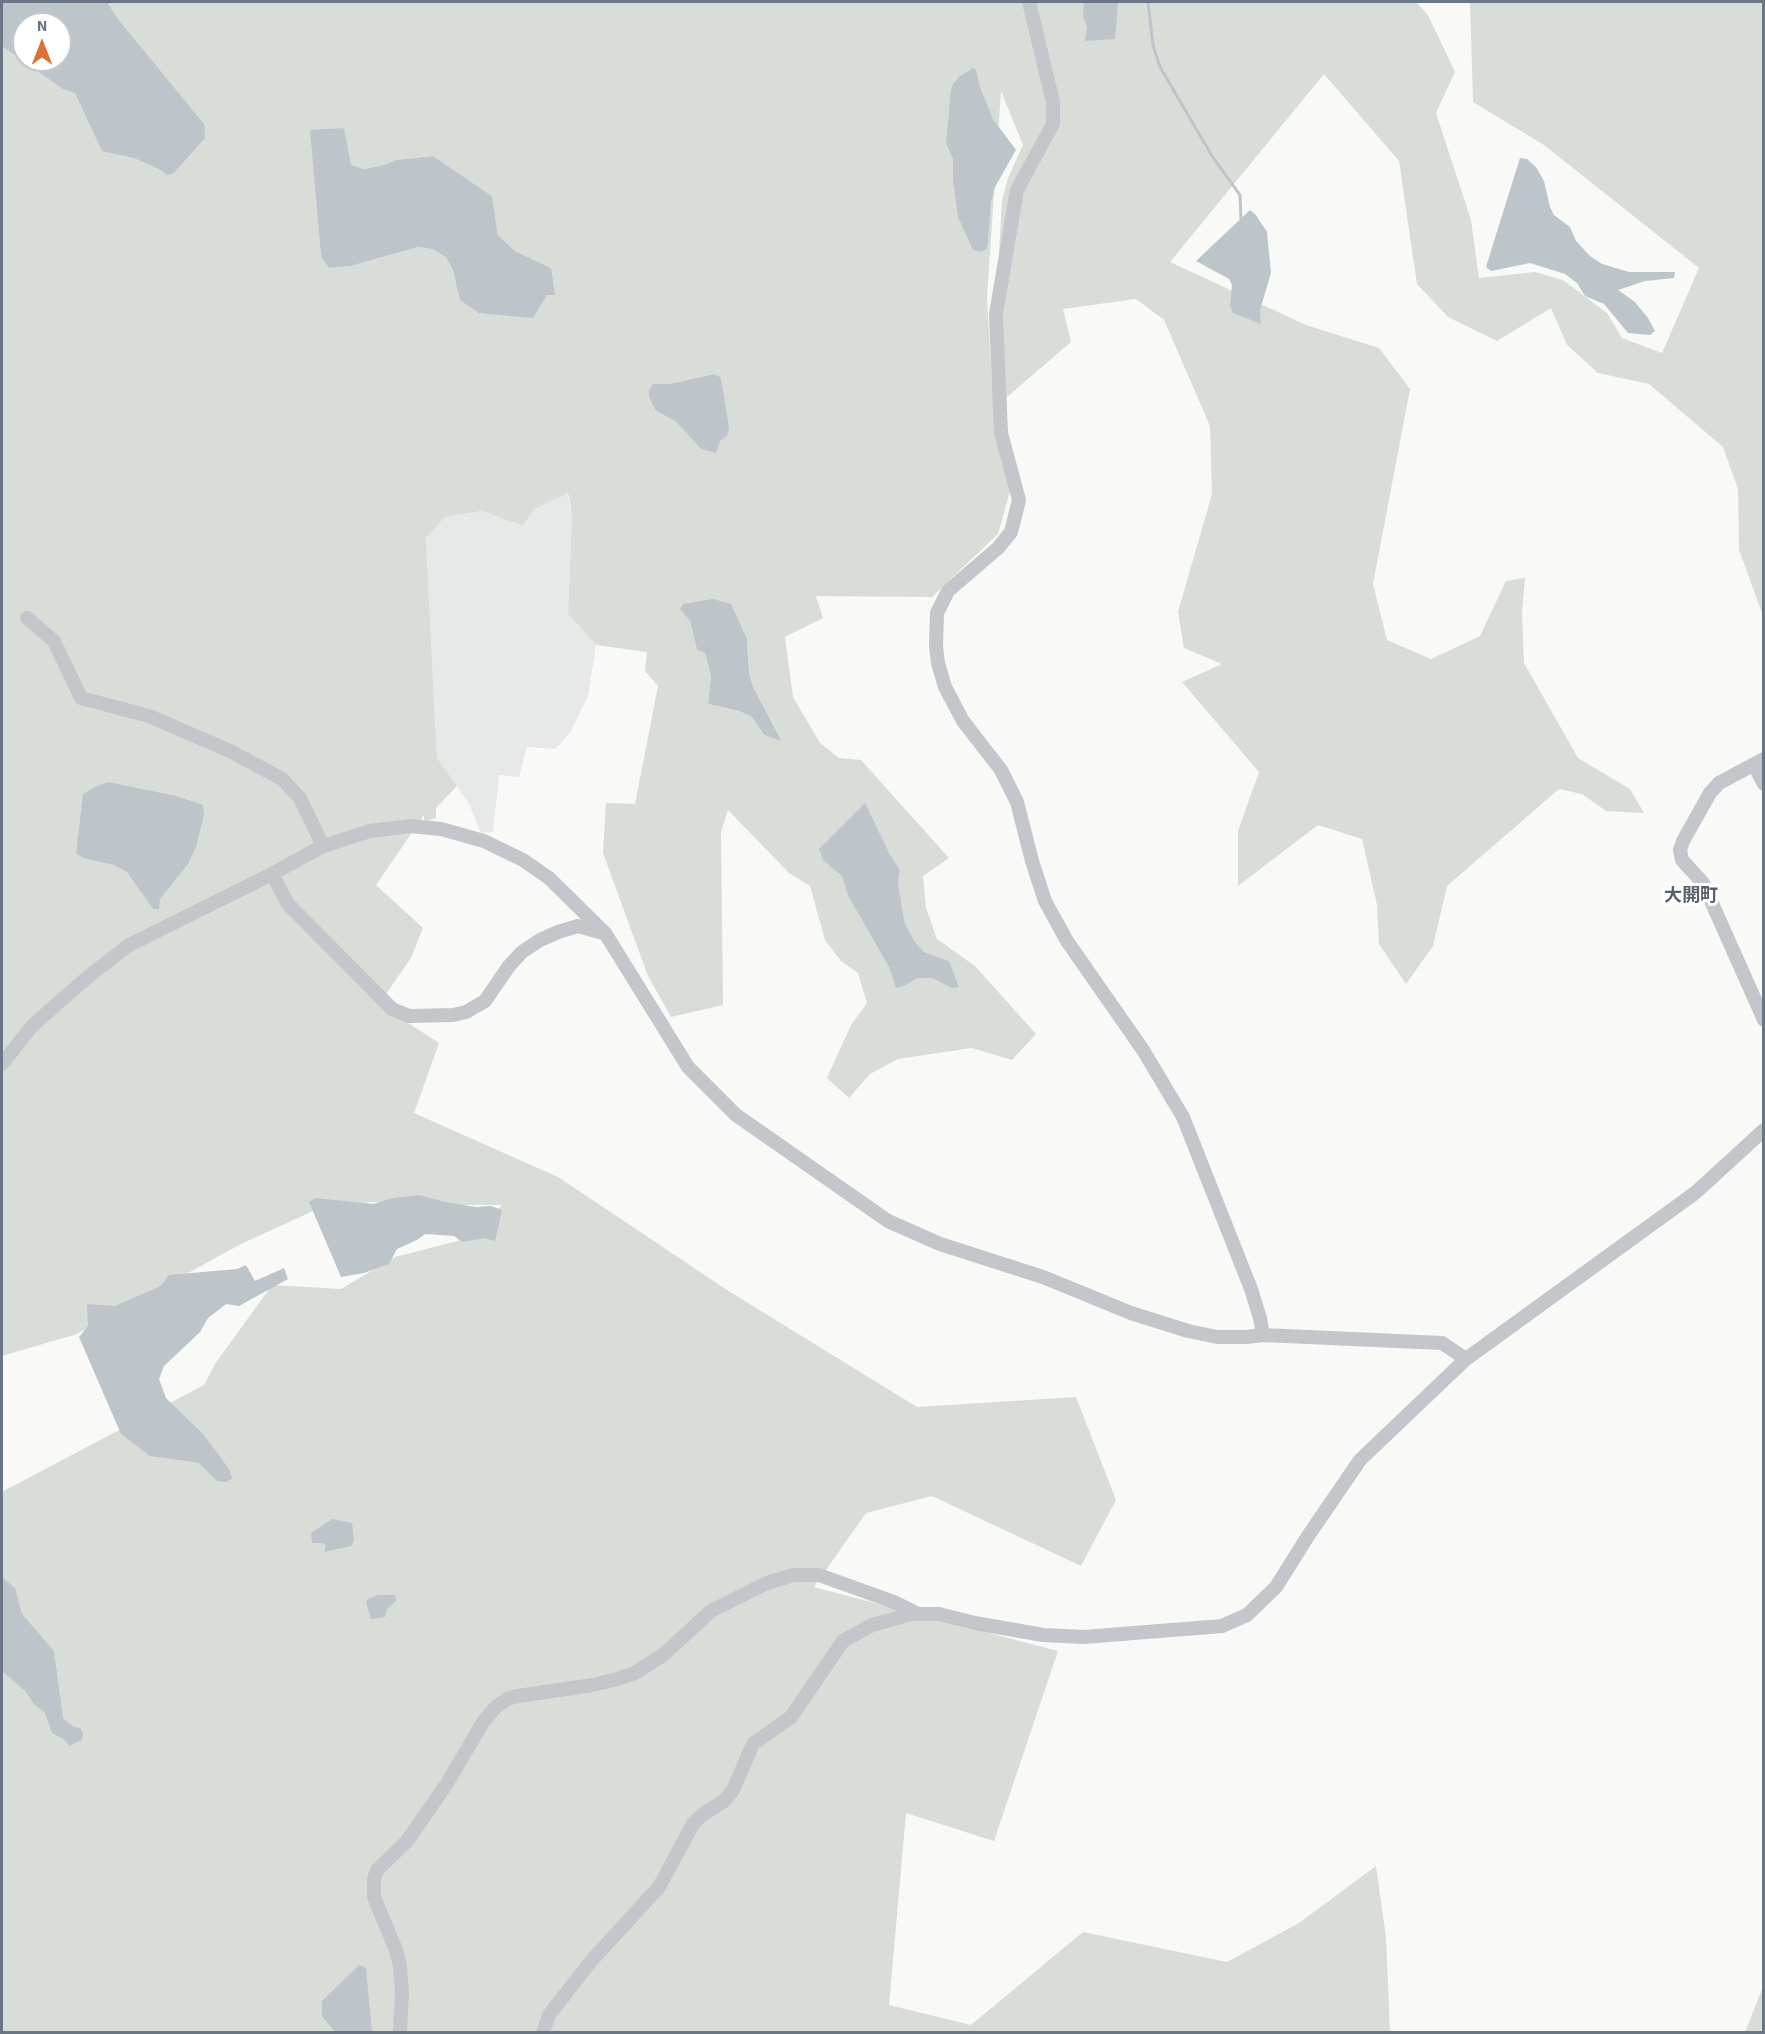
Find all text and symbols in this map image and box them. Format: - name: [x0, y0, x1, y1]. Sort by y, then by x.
- north arrow: [12, 12, 72, 72]
- text: N: [37, 15, 47, 37]
- district label: 大開町: [1664, 886, 1718, 908]

